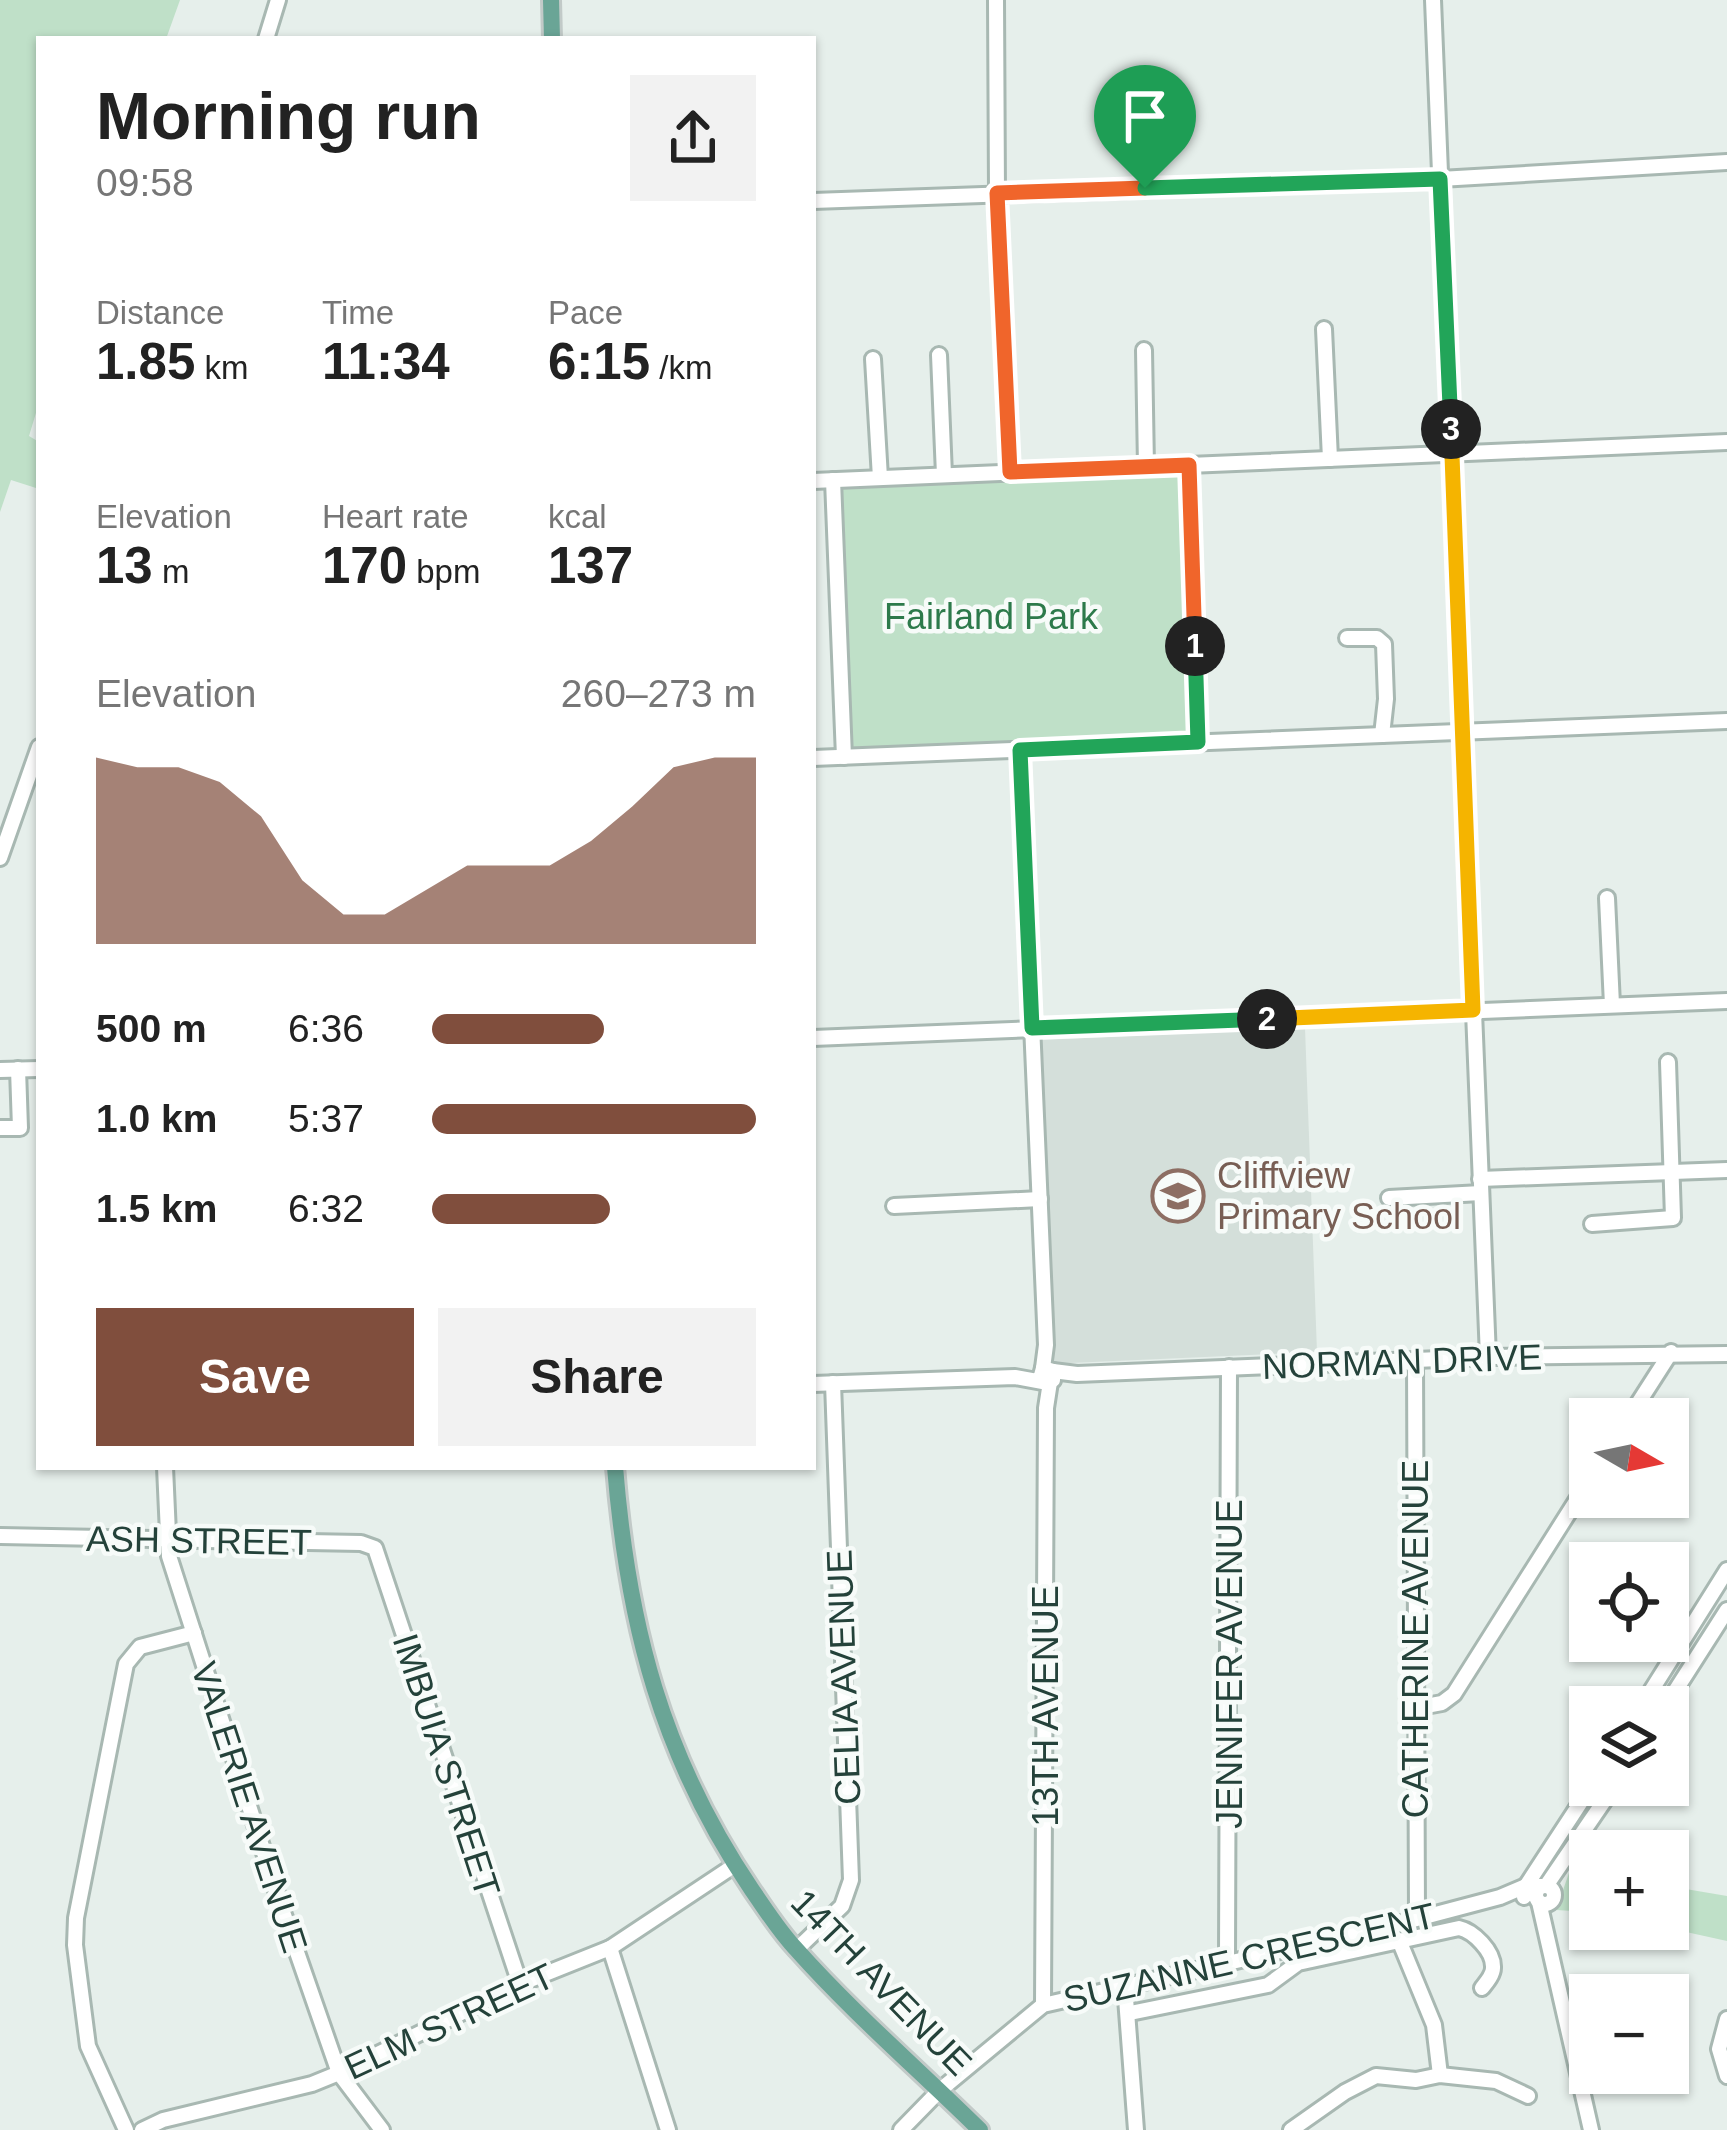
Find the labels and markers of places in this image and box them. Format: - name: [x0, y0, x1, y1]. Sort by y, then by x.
- pin: [1094, 65, 1196, 188]
- pin: 3: [1421, 399, 1481, 459]
- pin: 1: [1165, 616, 1225, 676]
- pin: 2: [1237, 989, 1297, 1049]
- place label: Cliffview Primary School: [1217, 1155, 1461, 1237]
- school or university icon: Cliffview Primary School: [1150, 1168, 1206, 1224]

